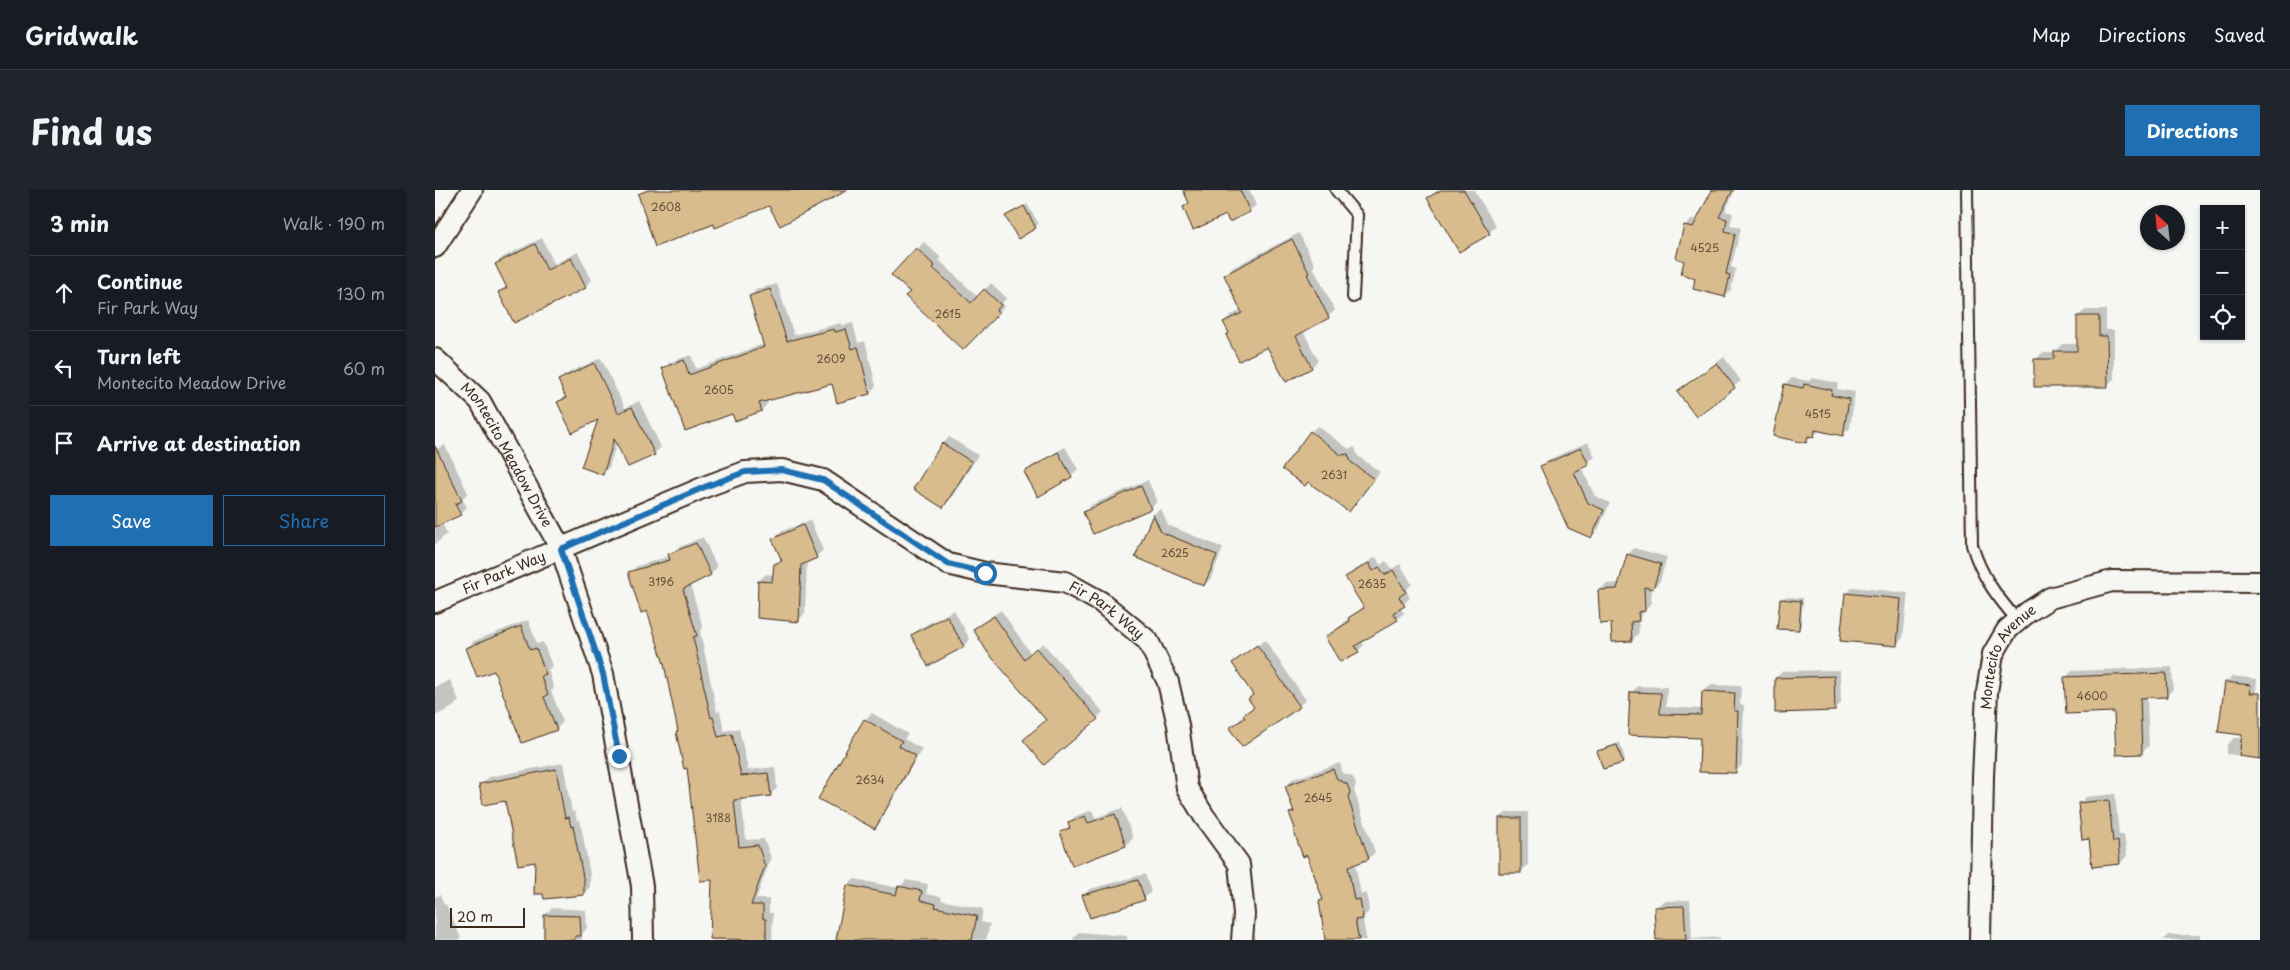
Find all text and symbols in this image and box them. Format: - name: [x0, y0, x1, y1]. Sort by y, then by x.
- text: Gridwalk: [25, 17, 138, 53]
- text: Map: [2032, 21, 2070, 48]
- text: Directions: [2098, 21, 2186, 48]
- text: Saved: [2214, 21, 2265, 48]
- text: Find us: [30, 104, 152, 157]
- button: Directions: [2125, 105, 2260, 156]
- house number: 2608: [651, 198, 681, 215]
- north arrow: [2140, 205, 2185, 250]
- map controls: [2200, 205, 2245, 340]
- button: +: [2200, 205, 2245, 250]
- text: 3 min: [50, 207, 109, 239]
- text: Walk · 190 m: [283, 211, 385, 235]
- house number: 4525: [1691, 239, 1719, 256]
- button: −: [2200, 250, 2245, 295]
- text: Continue: [97, 267, 183, 295]
- icon: ahead: [50, 279, 78, 307]
- text: 130 m: [337, 281, 385, 305]
- text: Fir Park Way: [97, 295, 198, 319]
- button: locate: [2200, 295, 2245, 340]
- house number: 2615: [935, 305, 961, 322]
- text: Turn left: [97, 342, 181, 370]
- house number: 2609: [817, 350, 845, 367]
- icon: left: [50, 354, 78, 382]
- text: 60 m: [343, 356, 385, 380]
- text: Montecito Meadow Drive: [97, 370, 286, 394]
- street label: Montecito Meadow Drive: [456, 377, 558, 531]
- house number: 2605: [704, 381, 734, 398]
- house number: 4515: [1805, 405, 1831, 422]
- icon: arrive: [50, 429, 78, 457]
- text: Arrive at destination: [97, 429, 301, 457]
- house number: 2631: [1321, 466, 1347, 483]
- button: Save: [50, 495, 213, 546]
- button: Share: [223, 495, 385, 546]
- house number: 2625: [1161, 544, 1189, 561]
- street label: Fir Park Way: [459, 545, 549, 599]
- route start: [974, 562, 997, 585]
- house number: 3196: [648, 573, 674, 590]
- street label: Fir Park Way: [1065, 575, 1149, 644]
- house number: 2635: [1358, 575, 1386, 592]
- street label: Montecito Avenue: [1975, 599, 2040, 710]
- house number: 4600: [2076, 687, 2108, 704]
- route end: [608, 745, 631, 768]
- house number: 2634: [856, 771, 884, 788]
- house number: 2645: [1304, 789, 1332, 806]
- house number: 3188: [705, 809, 731, 826]
- scale bar: [450, 905, 525, 928]
- text: 20 m: [457, 906, 493, 927]

